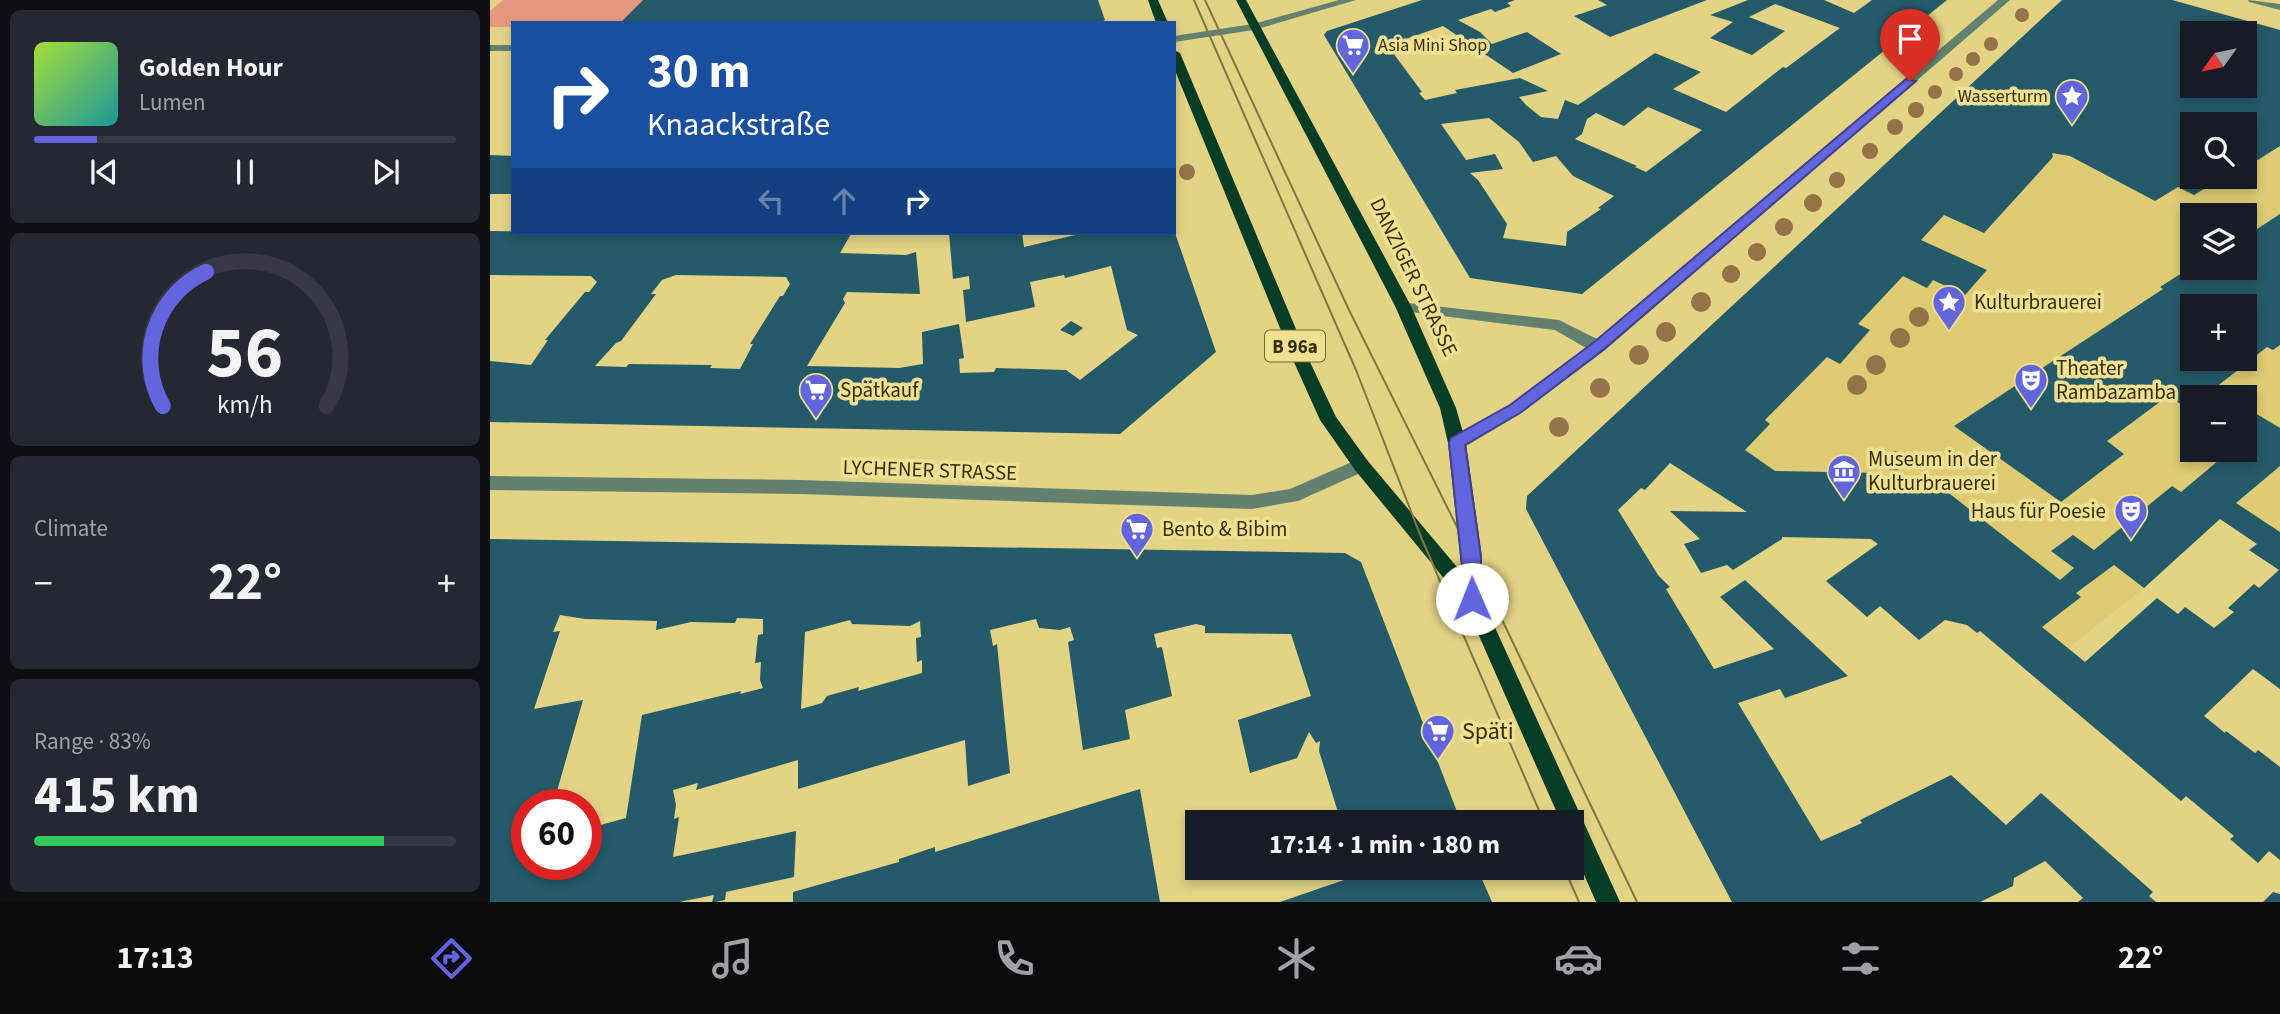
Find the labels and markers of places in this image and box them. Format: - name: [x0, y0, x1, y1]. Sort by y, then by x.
- pin: [1880, 9, 1940, 81]
- supermarket icon: Asia Mini Shop: [1334, 26, 1372, 75]
- place label: Asia Mini Shop: [1378, 33, 1487, 58]
- place icon: Wasserturm: [2053, 77, 2091, 126]
- place label: Wasserturm: [1958, 84, 2048, 109]
- place icon: Kulturbrauerei: [1930, 283, 1968, 332]
- place label: Kulturbrauerei: [1974, 287, 2102, 317]
- place label: Theater Rambazamba: [2056, 353, 2176, 407]
- theatre icon: Theater Rambazamba: [2012, 361, 2050, 410]
- supermarket icon: Spätkauf: [797, 371, 835, 420]
- place label: Spätkauf: [840, 375, 919, 405]
- place label: Museum in der Kulturbrauerei: [1868, 444, 1998, 498]
- museum icon: Museum in der Kulturbrauerei: [1825, 452, 1863, 501]
- theatre icon: Haus für Poesie: [2112, 492, 2150, 541]
- place label: Haus für Poesie: [1971, 496, 2106, 526]
- supermarket icon: Bento & Bibim: [1118, 510, 1156, 559]
- place label: Bento & Bibim: [1162, 514, 1287, 544]
- supermarket icon: Späti: [1419, 712, 1457, 761]
- place label: Späti: [1462, 714, 1514, 749]

